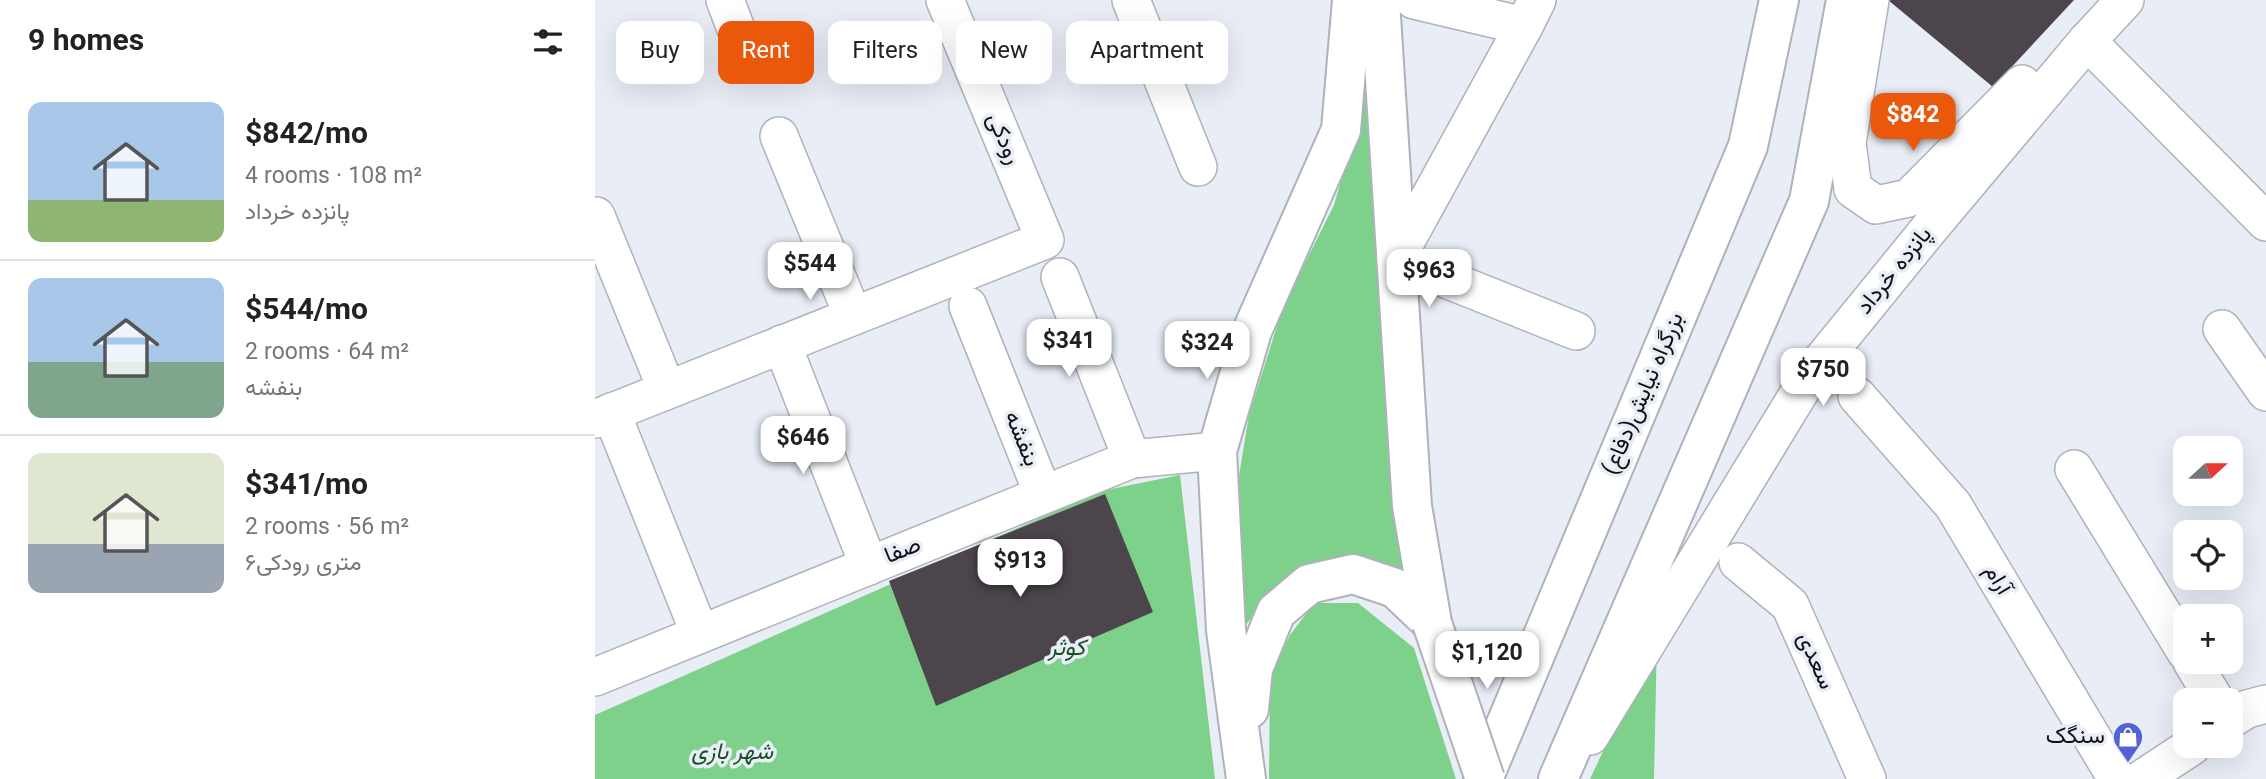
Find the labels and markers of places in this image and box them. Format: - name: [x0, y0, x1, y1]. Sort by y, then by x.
- pin: $842: [1872, 94, 1954, 153]
- pin: $544: [769, 243, 851, 302]
- pin: $963: [1388, 250, 1470, 309]
- pin: $341: [1028, 320, 1110, 379]
- pin: $324: [1166, 322, 1248, 381]
- pin: $750: [1782, 348, 1864, 408]
- pin: $646: [762, 416, 844, 476]
- pin: $913: [979, 540, 1061, 599]
- pin: $1,120: [1430, 632, 1544, 691]
- place label: سنگک: [2046, 719, 2105, 755]
- shop icon: سنگک: [2111, 720, 2145, 764]

